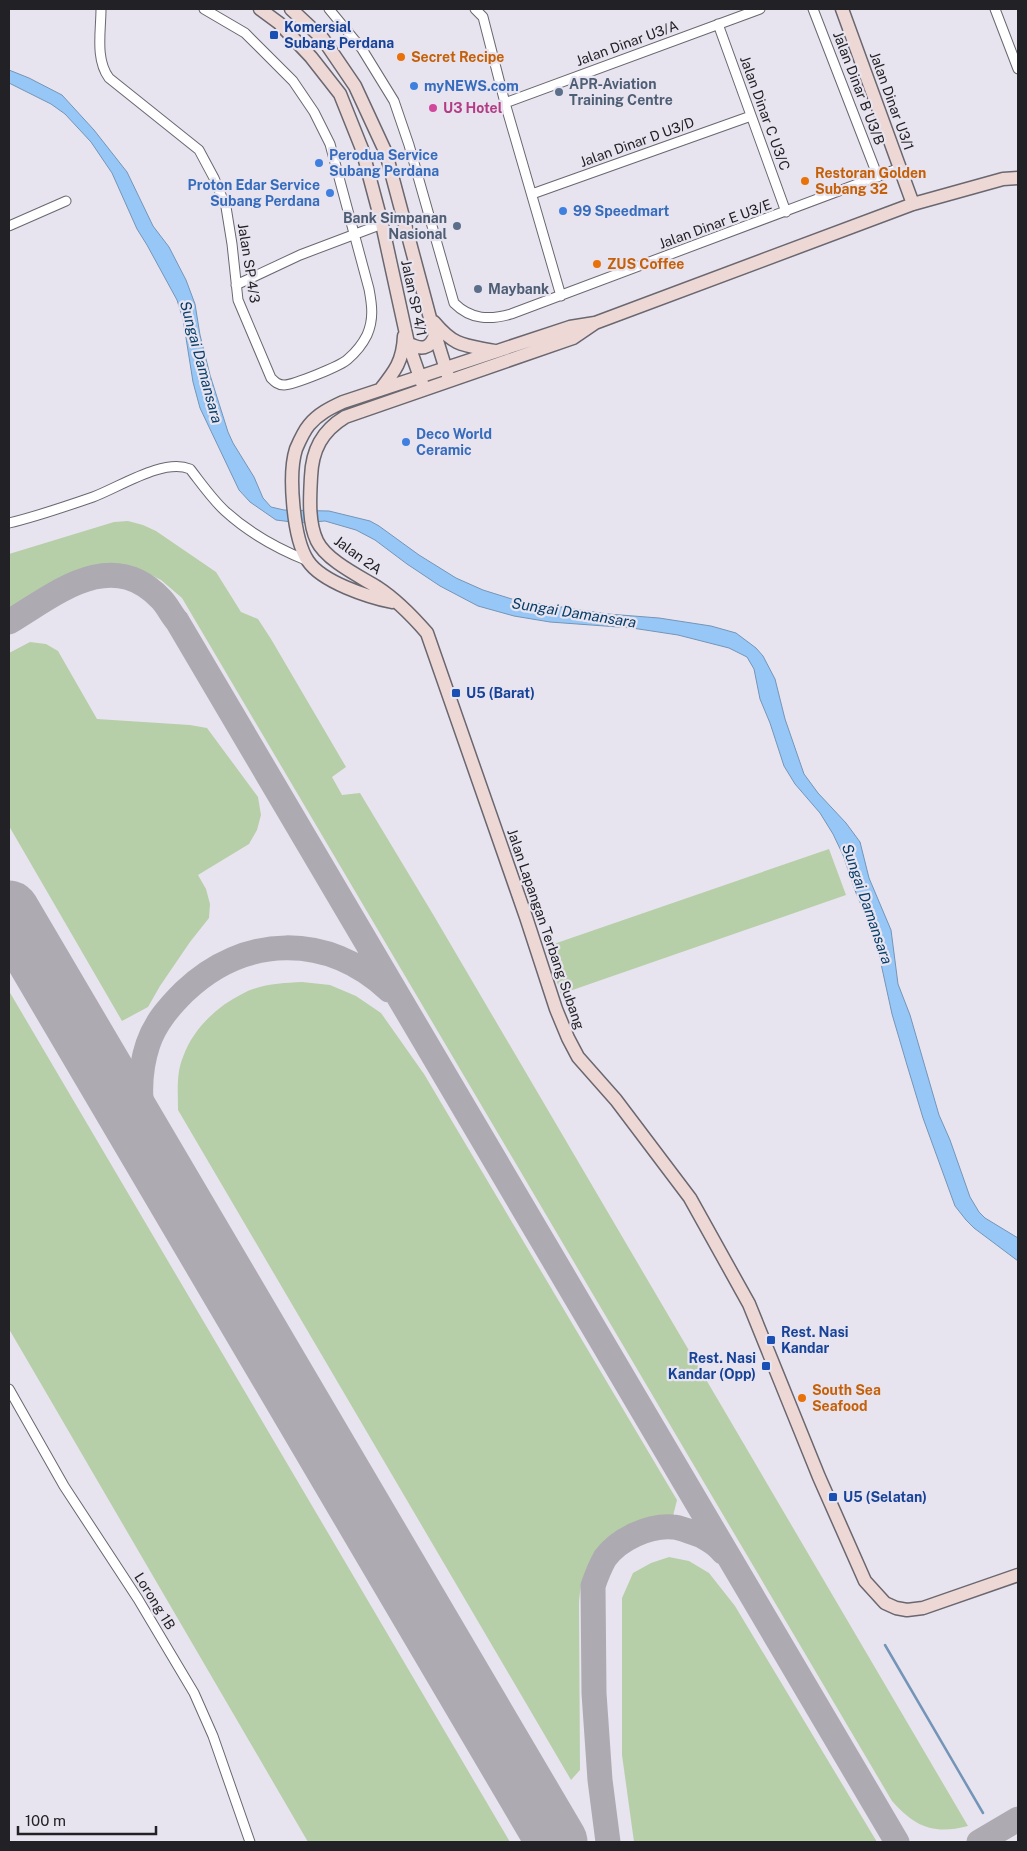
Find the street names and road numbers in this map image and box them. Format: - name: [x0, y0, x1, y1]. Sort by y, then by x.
- street label: Jalan Dinar U3/A: [574, 17, 681, 69]
- street label: Jalan Dinar B U3/B: [830, 29, 888, 147]
- street label: Jalan Dinar U3/1: [867, 50, 917, 152]
- street label: Jalan Dinar C U3/C: [737, 54, 793, 172]
- street label: Jalan Dinar D U3/D: [577, 114, 697, 170]
- street label: Jalan Dinar E U3/E: [656, 196, 774, 252]
- street label: Jalan SP 4/3: [235, 222, 263, 304]
- street label: Jalan SP 4/1: [398, 258, 430, 338]
- street label: Jalan 2A: [331, 532, 385, 578]
- street label: Jalan Lapangan Terbang Subang: [504, 827, 588, 1032]
- street label: Lorong 1B: [131, 1569, 179, 1633]

